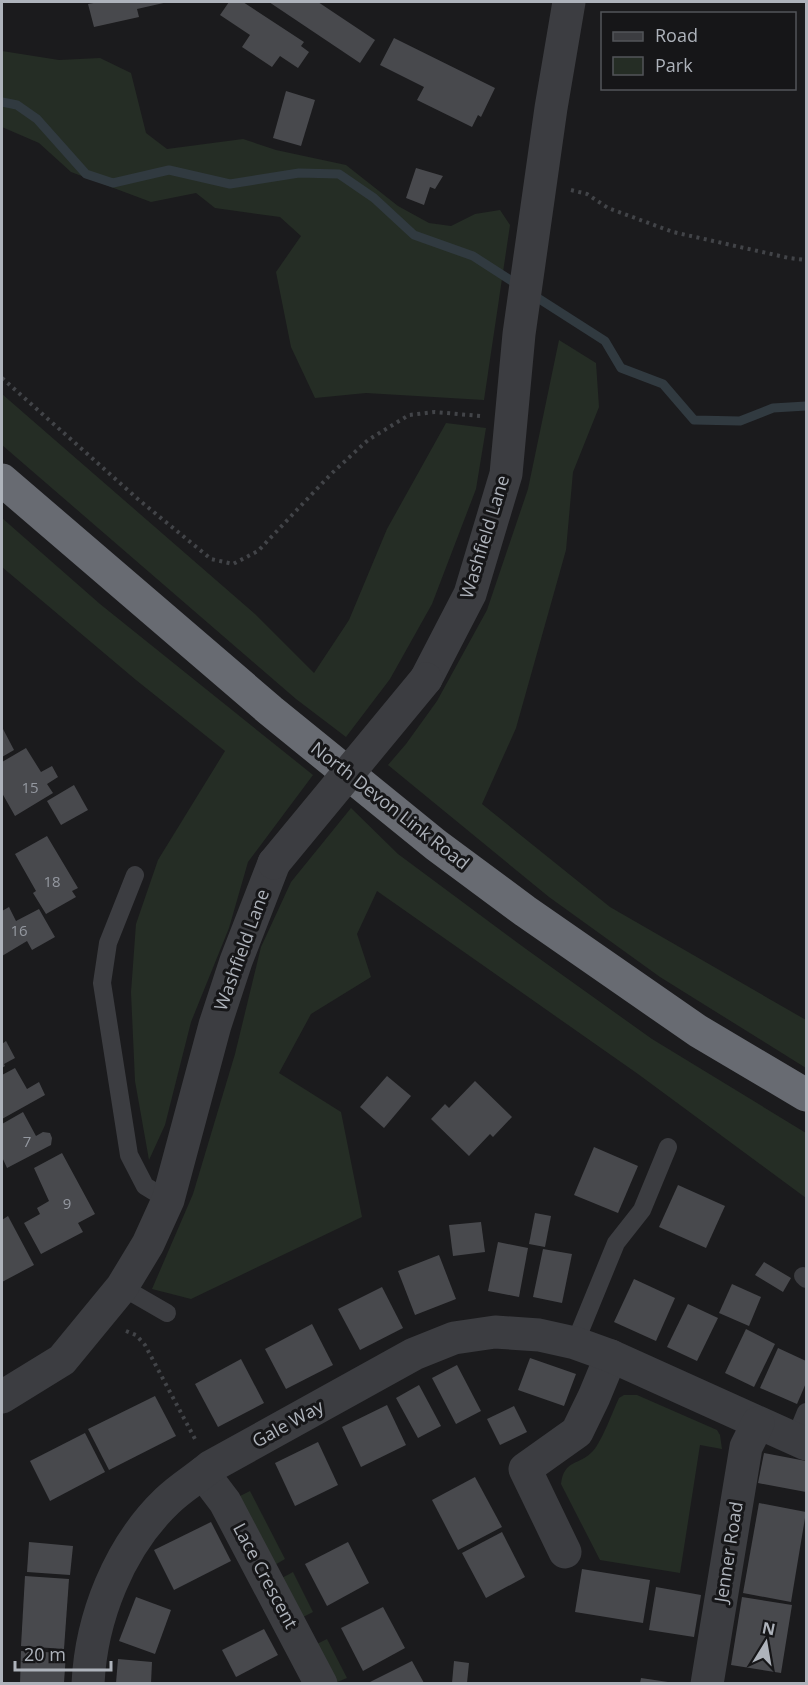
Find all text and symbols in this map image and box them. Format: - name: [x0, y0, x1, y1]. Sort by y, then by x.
- legend: [601, 12, 796, 90]
- text: Road: [655, 23, 698, 47]
- text: Park: [655, 53, 693, 77]
- street label: Washfield Lane: [454, 472, 514, 601]
- street label: North Devon Link Road: [307, 736, 475, 875]
- house number: 15: [21, 777, 39, 797]
- house number: 18: [43, 871, 61, 891]
- street label: Washfield Lane: [208, 886, 274, 1014]
- house number: 16: [10, 920, 28, 940]
- house number: 7: [23, 1131, 31, 1151]
- house number: 9: [63, 1193, 71, 1213]
- street label: Gale Way: [248, 1393, 328, 1453]
- street label: Jenner Road: [708, 1500, 748, 1606]
- street label: Lace Crescent: [228, 1519, 304, 1633]
- north arrow: [736, 1613, 796, 1673]
- text: N: [760, 1616, 777, 1640]
- scale bar: [15, 1634, 111, 1672]
- text: 20 m: [24, 1642, 66, 1666]

